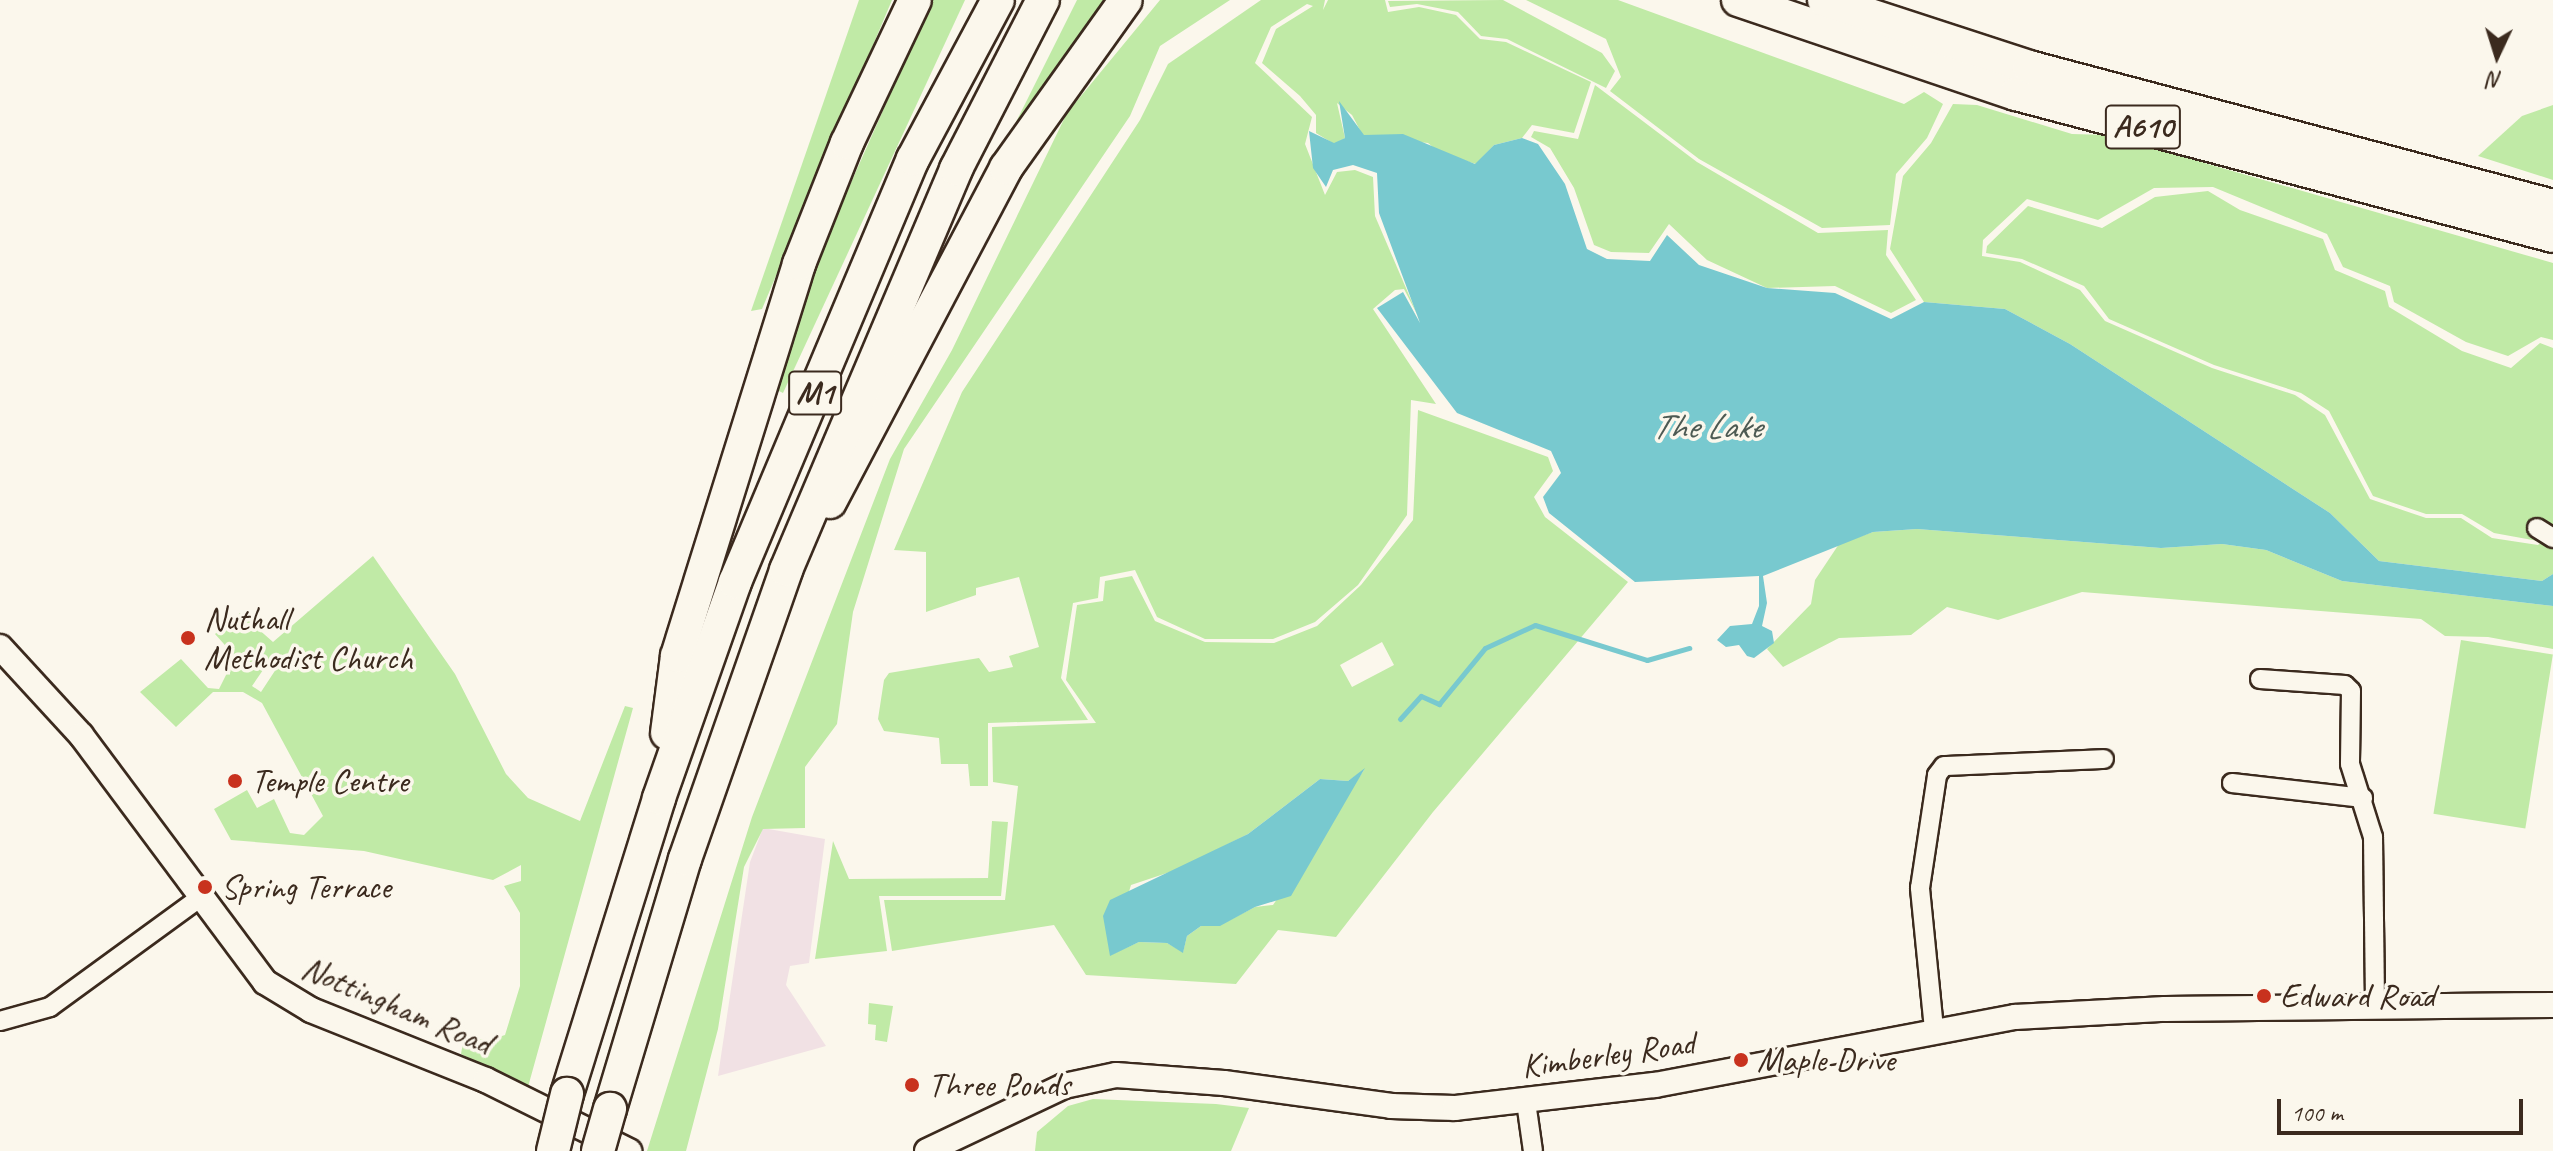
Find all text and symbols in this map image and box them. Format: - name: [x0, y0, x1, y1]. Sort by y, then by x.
- north arrow: [2457, 16, 2537, 96]
- text: N: [2488, 66, 2503, 94]
- road number: A610: [2103, 99, 2183, 155]
- road number: M1: [787, 365, 843, 421]
- water label: The Lake: [1651, 405, 1761, 449]
- place label: Nuthall Methodist Church: [204, 598, 414, 678]
- marker: Nuthall Methodist Church: [179, 629, 197, 647]
- place label: Temple Centre: [251, 761, 408, 801]
- marker: Temple Centre: [226, 772, 244, 790]
- place label: Spring Terrace: [221, 867, 390, 907]
- marker: Spring Terrace: [196, 878, 214, 896]
- street label: Nottingham Road: [296, 947, 498, 1063]
- place label: Edward Road: [2280, 976, 2435, 1016]
- marker: Edward Road: [2255, 987, 2273, 1005]
- street label: Kimberley Road: [1519, 1022, 1697, 1086]
- place label: Maple Drive: [1757, 1040, 1895, 1080]
- marker: Maple Drive: [1732, 1051, 1750, 1069]
- place label: Three Ponds: [928, 1065, 1070, 1105]
- marker: Three Ponds: [903, 1076, 921, 1094]
- scale bar: [2281, 1083, 2527, 1133]
- text: 100 m: [2291, 1098, 2343, 1128]

